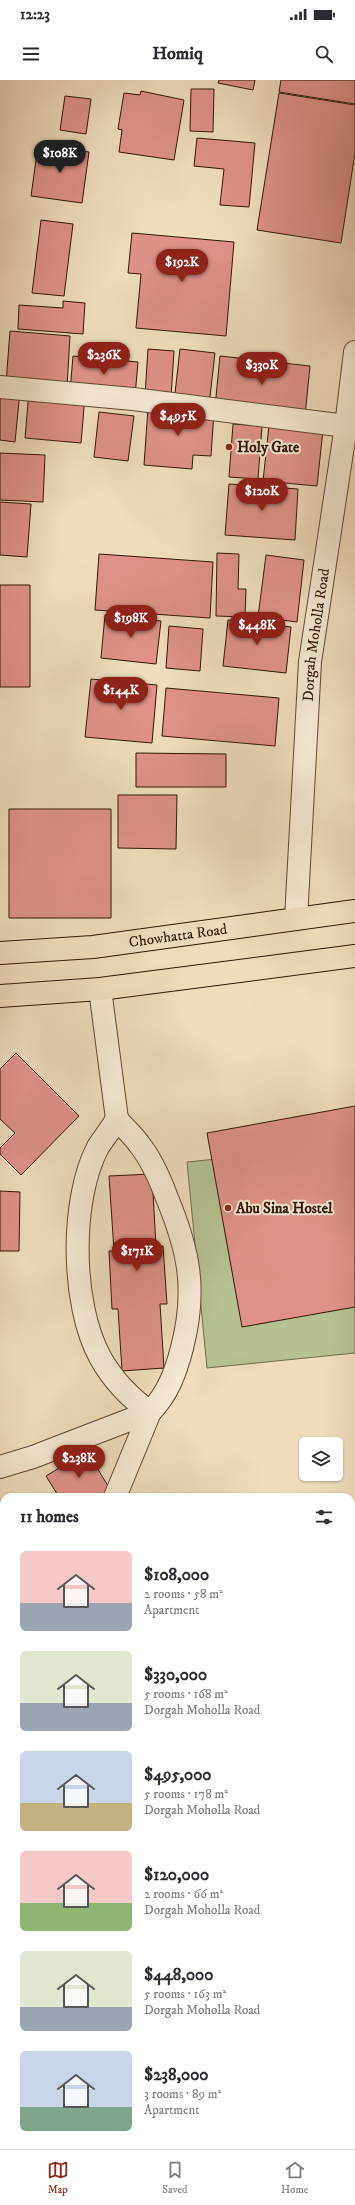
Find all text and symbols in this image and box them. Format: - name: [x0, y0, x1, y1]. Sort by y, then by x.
- text: 12:23: [20, 5, 50, 24]
- icon: menu: [20, 43, 42, 65]
- text: Homiq: [152, 43, 203, 65]
- icon: search: [313, 43, 335, 65]
- pin: $108K: [32, 140, 88, 174]
- text: $108K: [43, 145, 77, 161]
- pin: $192K: [154, 249, 210, 283]
- text: $192K: [165, 254, 199, 270]
- pin: $236K: [76, 342, 132, 376]
- text: $236K: [87, 347, 121, 363]
- pin: $330K: [234, 352, 290, 386]
- text: $330K: [246, 357, 278, 373]
- pin: $495K: [150, 403, 206, 437]
- text: $495K: [160, 408, 196, 424]
- place label: Holy Gate: [237, 438, 300, 457]
- marker: Holy Gate: [224, 442, 234, 452]
- pin: $120K: [234, 478, 290, 512]
- text: $120K: [245, 483, 279, 499]
- street label: Dorgah Moholla Road: [299, 566, 334, 702]
- pin: $198K: [103, 605, 159, 639]
- text: $198K: [114, 610, 148, 626]
- pin: $448K: [229, 612, 285, 646]
- text: $448K: [238, 617, 276, 633]
- pin: $144K: [93, 677, 149, 711]
- text: $144K: [103, 682, 139, 698]
- street label: Chowhatta Road: [128, 920, 229, 952]
- place label: Abu Sina Hostel: [235, 1199, 333, 1218]
- marker: Abu Sina Hostel: [223, 1203, 233, 1213]
- pin: $171K: [109, 1238, 165, 1272]
- text: $171K: [121, 1243, 153, 1259]
- map controls: [299, 1437, 343, 1481]
- button: layers: [299, 1437, 343, 1481]
- pin: $238K: [51, 1445, 107, 1479]
- text: $238K: [62, 1450, 96, 1466]
- text: 11 homes: [20, 1506, 79, 1528]
- icon: filters: [313, 1506, 335, 1528]
- text: $108,000: [144, 1564, 209, 1586]
- icon: home: [52, 1567, 100, 1615]
- text: 2 rooms · 58 m²: [144, 1586, 223, 1602]
- text: Apartment: [144, 1602, 199, 1618]
- text: $330,000: [144, 1664, 207, 1686]
- icon: home: [52, 1667, 100, 1715]
- text: 5 rooms · 168 m²: [144, 1686, 228, 1702]
- text: Dorgah Moholla Road: [144, 1702, 260, 1718]
- text: $495,000: [144, 1764, 212, 1786]
- icon: home: [52, 1767, 100, 1815]
- text: 5 rooms · 178 m²: [144, 1786, 228, 1802]
- text: Dorgah Moholla Road: [144, 1802, 260, 1818]
- text: $120,000: [144, 1864, 209, 1886]
- icon: home: [52, 1867, 100, 1915]
- text: 2 rooms · 66 m²: [144, 1886, 223, 1902]
- text: Dorgah Moholla Road: [144, 1902, 260, 1918]
- text: $448,000: [144, 1964, 213, 1986]
- icon: home: [52, 1967, 100, 2015]
- text: 5 rooms · 163 m²: [144, 1986, 226, 2002]
- text: Dorgah Moholla Road: [144, 2002, 260, 2018]
- text: $238,000: [144, 2064, 209, 2086]
- icon: home: [52, 2067, 100, 2115]
- text: 3 rooms · 89 m²: [144, 2086, 221, 2102]
- text: Apartment: [144, 2102, 199, 2118]
- tab: Map: [47, 2159, 69, 2197]
- tab: Saved: [162, 2159, 188, 2197]
- tab: Home: [281, 2159, 308, 2197]

